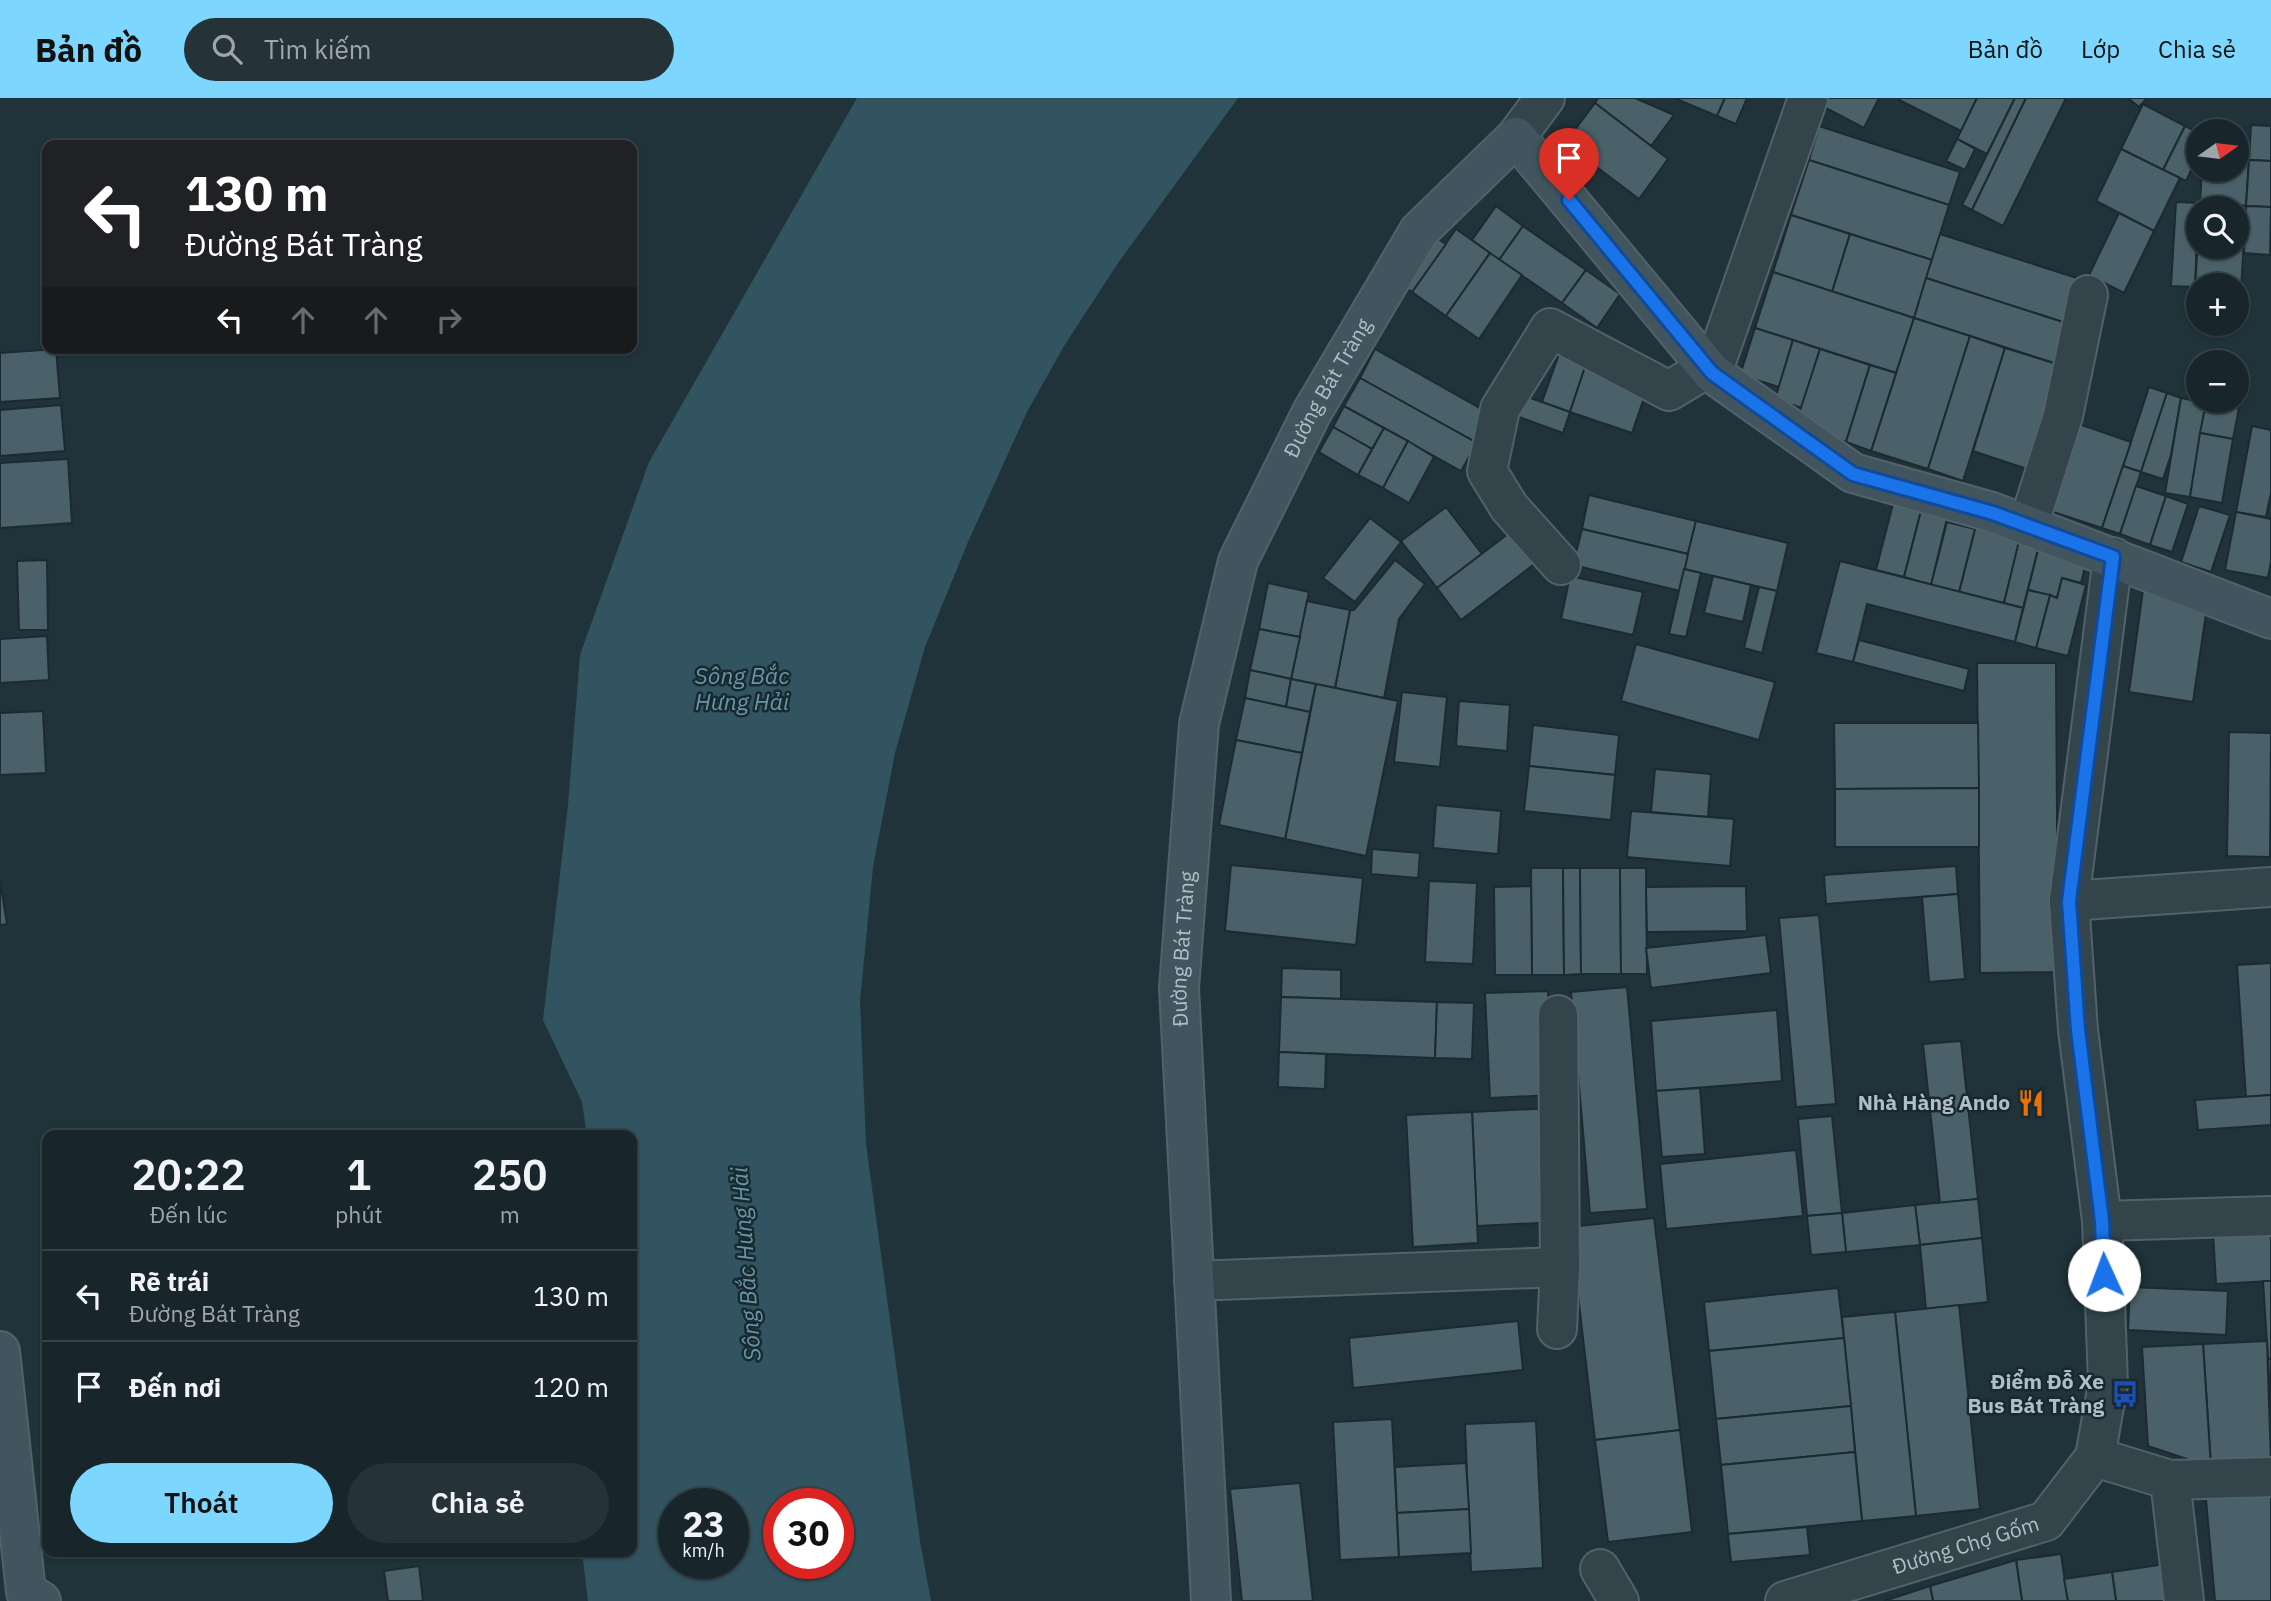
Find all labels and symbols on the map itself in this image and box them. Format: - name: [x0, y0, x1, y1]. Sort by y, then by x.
- north arrow: [2186, 119, 2249, 182]
- pin: [1539, 128, 1599, 200]
- street label: Đường Bát Tràng: [1277, 313, 1377, 462]
- water label: Sông Bắc Hưng Hải: [695, 660, 790, 716]
- street label: Đường Bát Tràng: [1164, 870, 1201, 1028]
- place label: Nhà Hàng Ando: [1858, 1088, 2010, 1116]
- restaurant icon: Nhà Hàng Ando: [2016, 1088, 2046, 1118]
- water label: Sông Bắc Hưng Hải: [723, 1165, 767, 1362]
- position arrow: [2067, 1238, 2141, 1312]
- place label: Điểm Đỗ Xe Bus Bát Tràng: [1968, 1367, 2104, 1419]
- bus stop icon: Điểm Đỗ Xe Bus Bát Tràng: [2110, 1379, 2140, 1409]
- speed limit sign: 30: [763, 1488, 854, 1579]
- street label: Đường Chợ Gốm: [1889, 1509, 2042, 1580]

